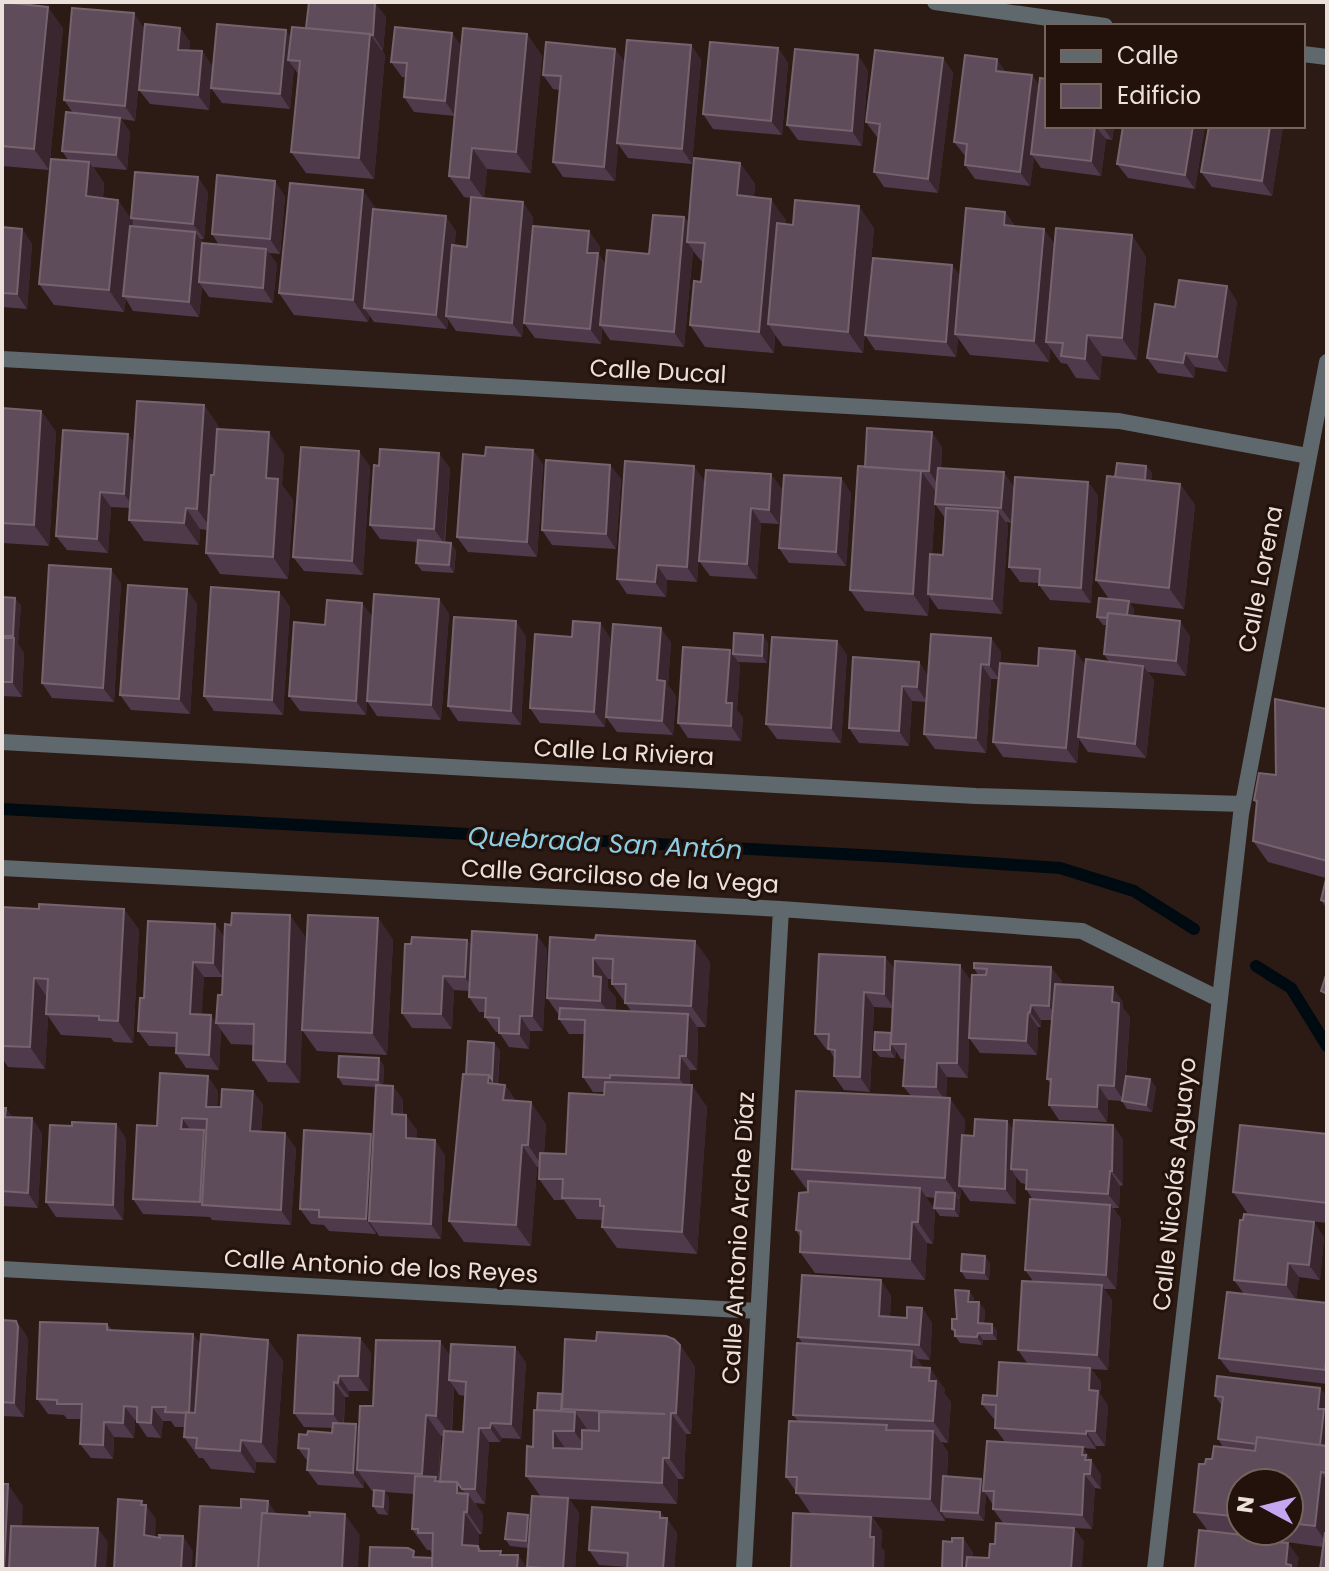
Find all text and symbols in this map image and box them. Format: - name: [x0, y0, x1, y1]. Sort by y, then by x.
- legend: [1045, 24, 1305, 128]
- text: Calle: [1117, 39, 1178, 72]
- text: Edificio: [1117, 79, 1201, 112]
- street label: Calle Ducal: [589, 351, 727, 391]
- street label: Calle Lorena: [1230, 503, 1290, 655]
- street label: Calle La Riviera: [533, 731, 715, 773]
- water label: Quebrada San Antón: [467, 818, 743, 868]
- street label: Calle Garcilaso de la Vega: [460, 851, 780, 901]
- street label: Calle Nicolás Aguayo: [1144, 1056, 1204, 1312]
- street label: Calle Antonio Arche Díaz: [714, 1091, 762, 1385]
- street label: Calle Antonio de los Reyes: [223, 1241, 539, 1291]
- north arrow: [1225, 1467, 1305, 1547]
- text: N: [1229, 1495, 1262, 1515]

